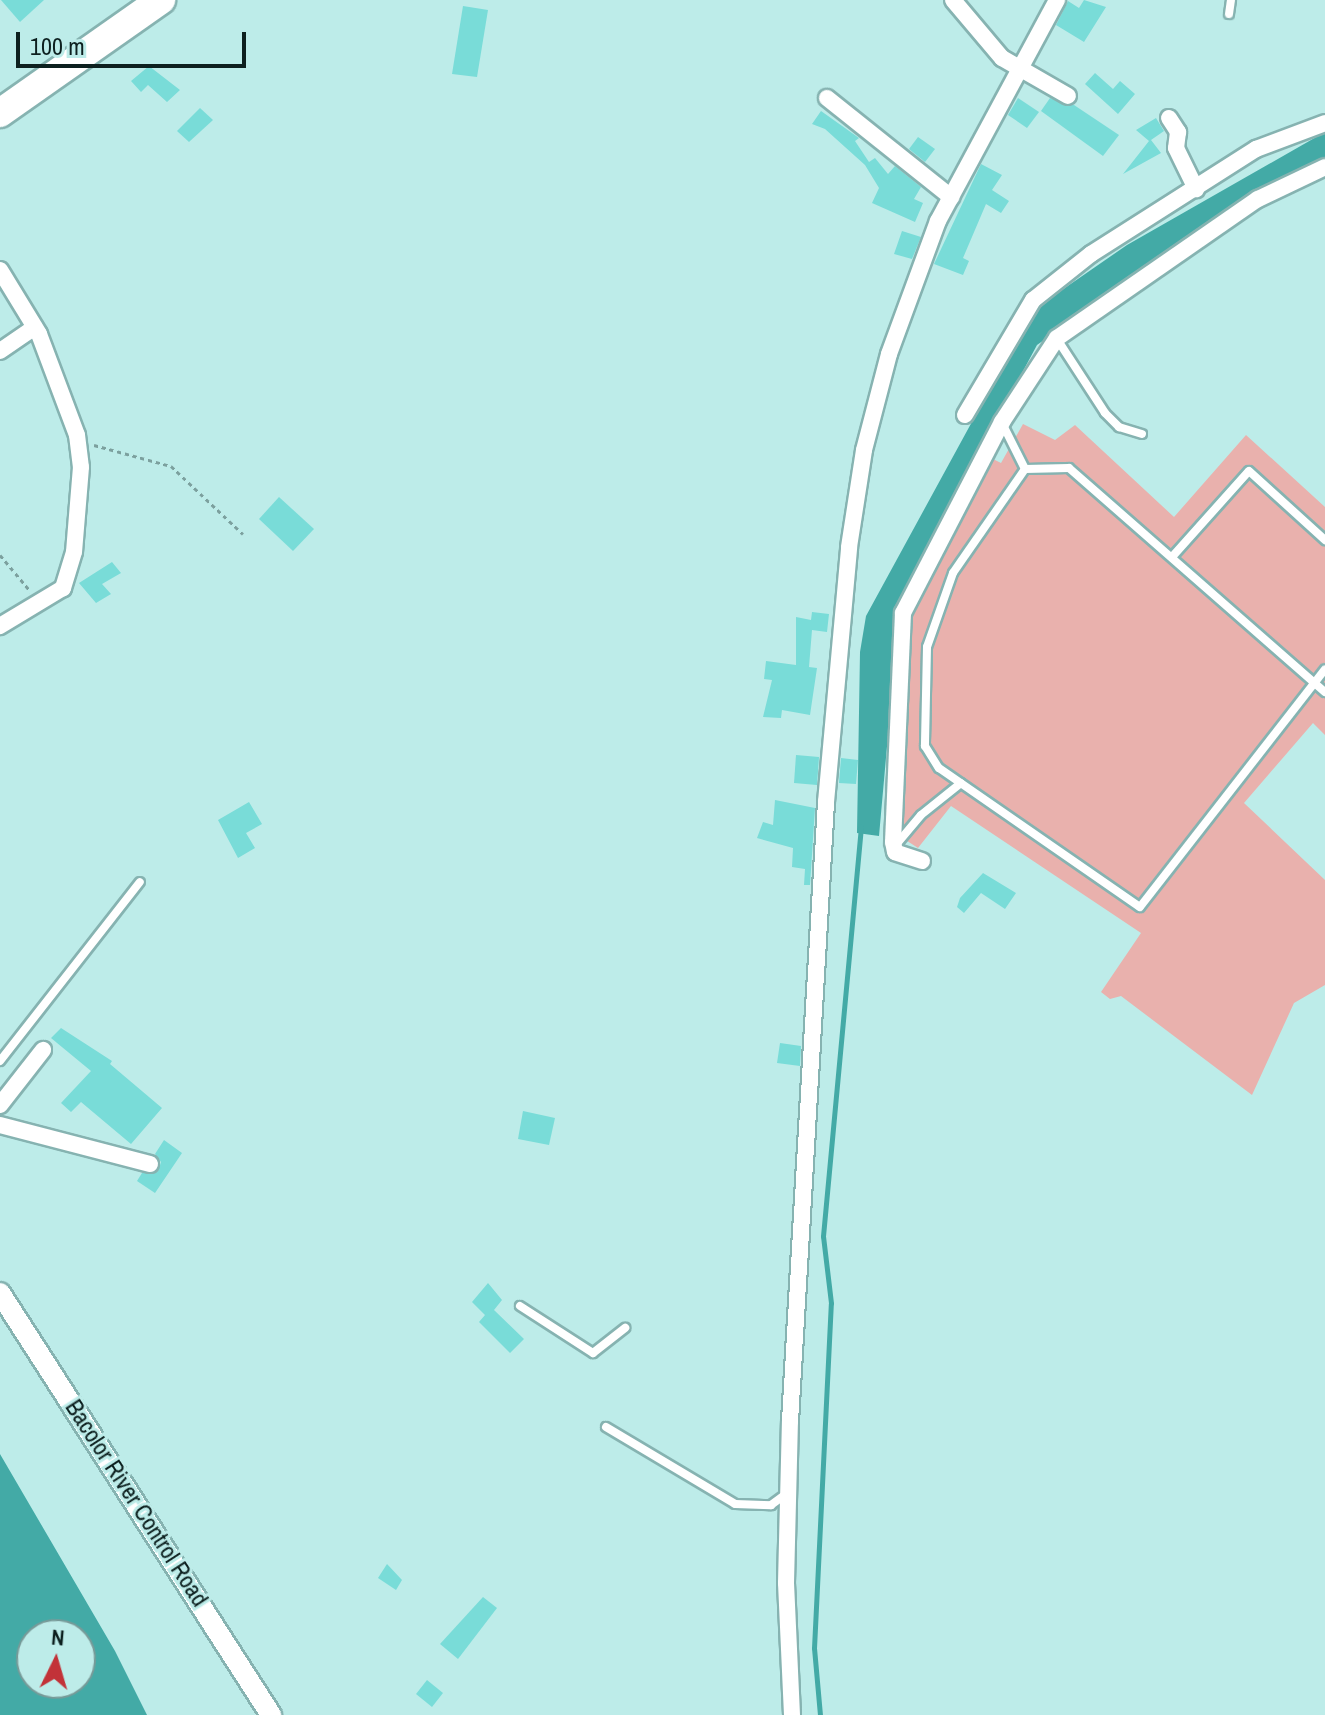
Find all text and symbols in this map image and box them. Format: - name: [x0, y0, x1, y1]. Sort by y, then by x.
- scale bar: [20, 16, 250, 66]
- text: 100 m: [30, 30, 85, 62]
- street label: Bacolor River Control Road: [59, 1394, 215, 1612]
- north arrow: [16, 1619, 96, 1699]
- text: N: [50, 1622, 66, 1653]

